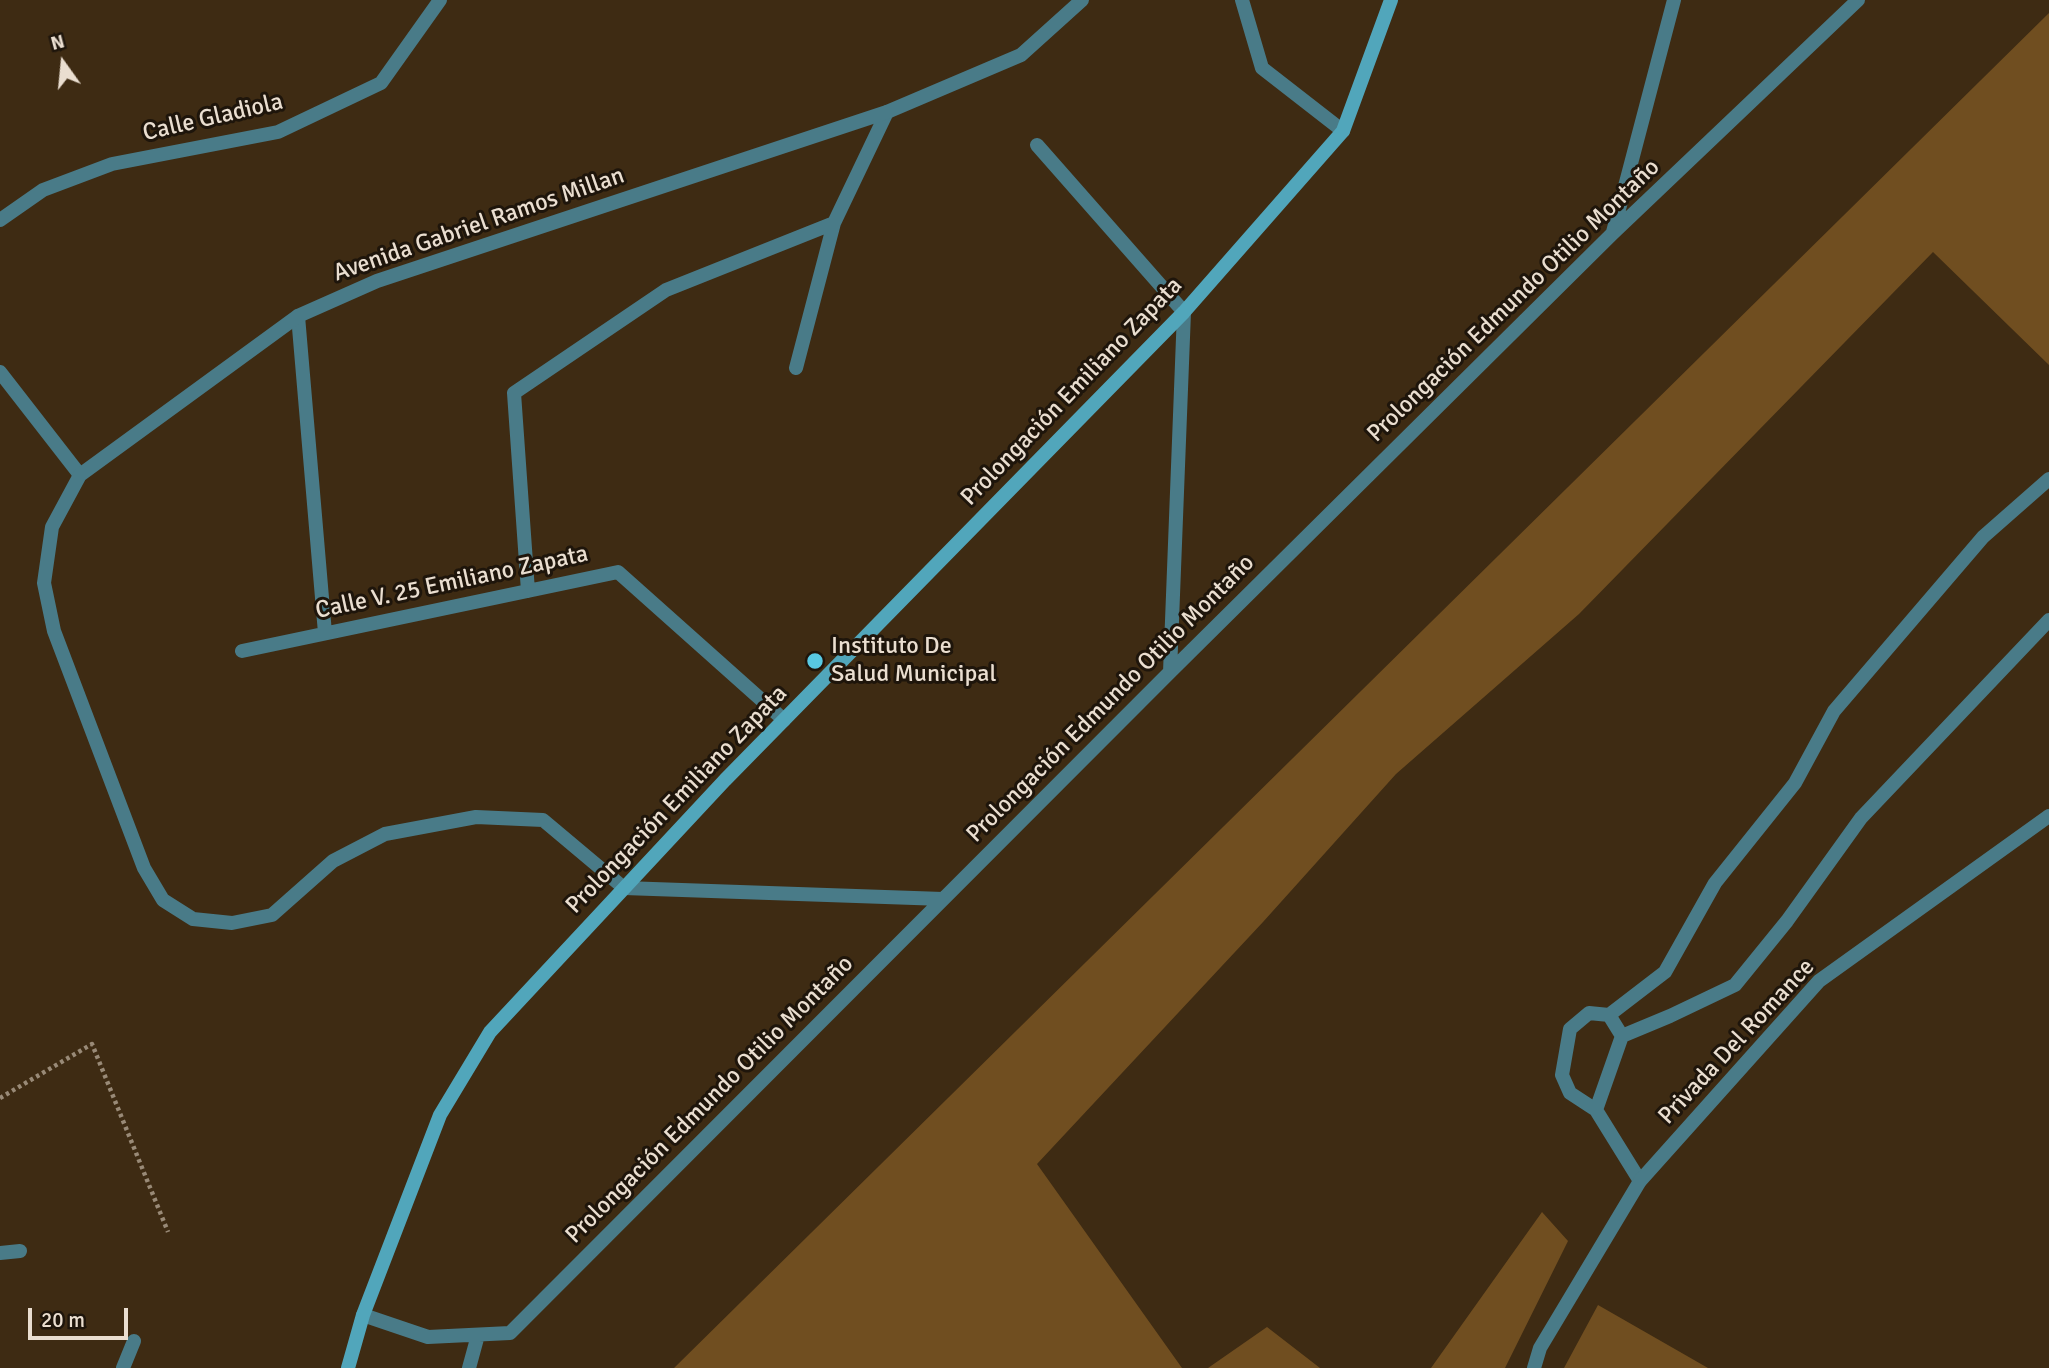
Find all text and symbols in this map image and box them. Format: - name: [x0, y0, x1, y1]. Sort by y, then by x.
- north arrow: [28, 28, 98, 98]
- text: N: [48, 29, 67, 56]
- street label: Calle Gladiola: [140, 88, 286, 148]
- street label: Prolongación Edmundo Otilio Montaño: [1362, 153, 1666, 449]
- street label: Avenida Gabriel Ramos Millan: [330, 162, 628, 288]
- street label: Prolongación Emiliano Zapata: [955, 272, 1189, 512]
- street label: Calle V. 25 Emiliano Zapata: [313, 540, 591, 626]
- street label: Prolongación Edmundo Otilio Montaño: [961, 549, 1261, 849]
- place label: Instituto De Salud Municipal: [831, 633, 996, 689]
- marker: Instituto De Salud Municipal: [805, 651, 825, 671]
- street label: Prolongación Emiliano Zapata: [560, 680, 794, 920]
- street label: Prolongación Edmundo Otilio Montaño: [560, 950, 860, 1250]
- street label: Privada Del Romance: [1653, 953, 1821, 1131]
- scale bar: [32, 1294, 131, 1338]
- text: 20 m: [41, 1307, 85, 1333]

